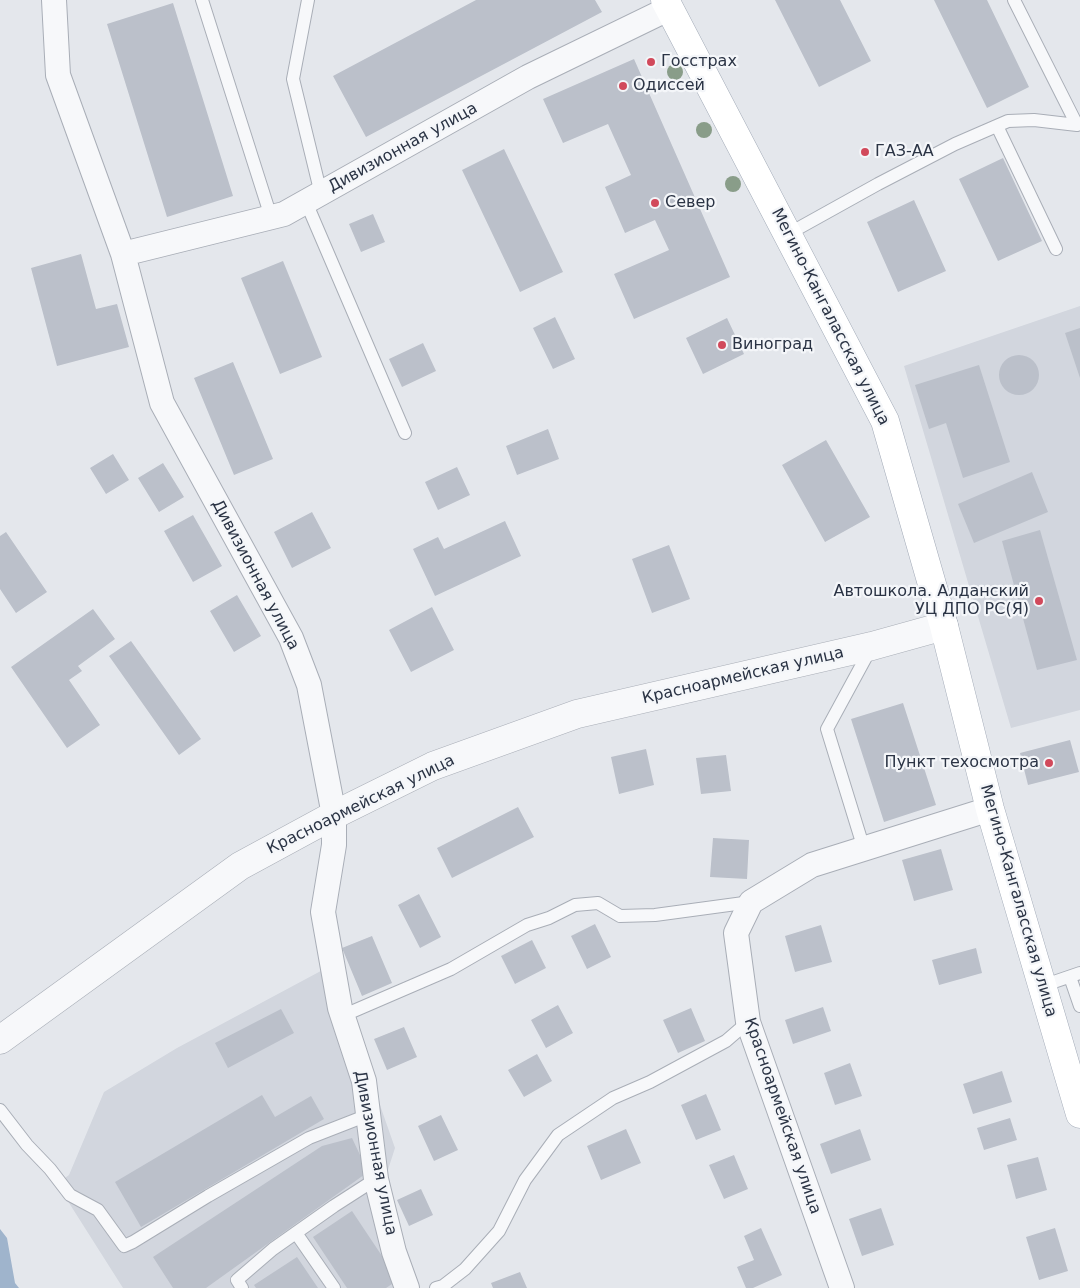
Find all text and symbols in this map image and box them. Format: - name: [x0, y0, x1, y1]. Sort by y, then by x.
- place label: Госстрах: [661, 52, 737, 72]
- marker: Госстрах: [645, 56, 657, 68]
- place label: Одиссей: [633, 76, 705, 96]
- marker: Одиссей: [617, 80, 629, 92]
- street label: Дивизионная улица: [325, 99, 481, 197]
- place label: ГАЗ-АА: [875, 142, 934, 162]
- marker: ГАЗ-АА: [859, 146, 871, 158]
- place label: Север: [665, 193, 715, 213]
- marker: Север: [649, 197, 661, 209]
- street label: Мегино-Кангаласская улица: [767, 205, 893, 429]
- place label: Виноград: [732, 335, 813, 355]
- marker: Виноград: [716, 339, 728, 351]
- street label: Дивизионная улица: [207, 496, 303, 654]
- place label: Автошкола. Алданский УЦ ДПО РС(Я): [833, 582, 1029, 620]
- marker: Автошкола. Алданский УЦ ДПО РС(Я): [1033, 595, 1045, 607]
- street label: Красноармейская улица: [640, 643, 846, 709]
- street label: Красноармейская улица: [264, 751, 458, 859]
- place label: Пункт техосмотра: [885, 753, 1039, 773]
- marker: Пункт техосмотра: [1043, 757, 1055, 769]
- street label: Мегино-Кангаласская улица: [976, 783, 1060, 1019]
- street label: Красноармейская улица: [739, 1015, 825, 1217]
- street label: Дивизионная улица: [350, 1069, 400, 1237]

